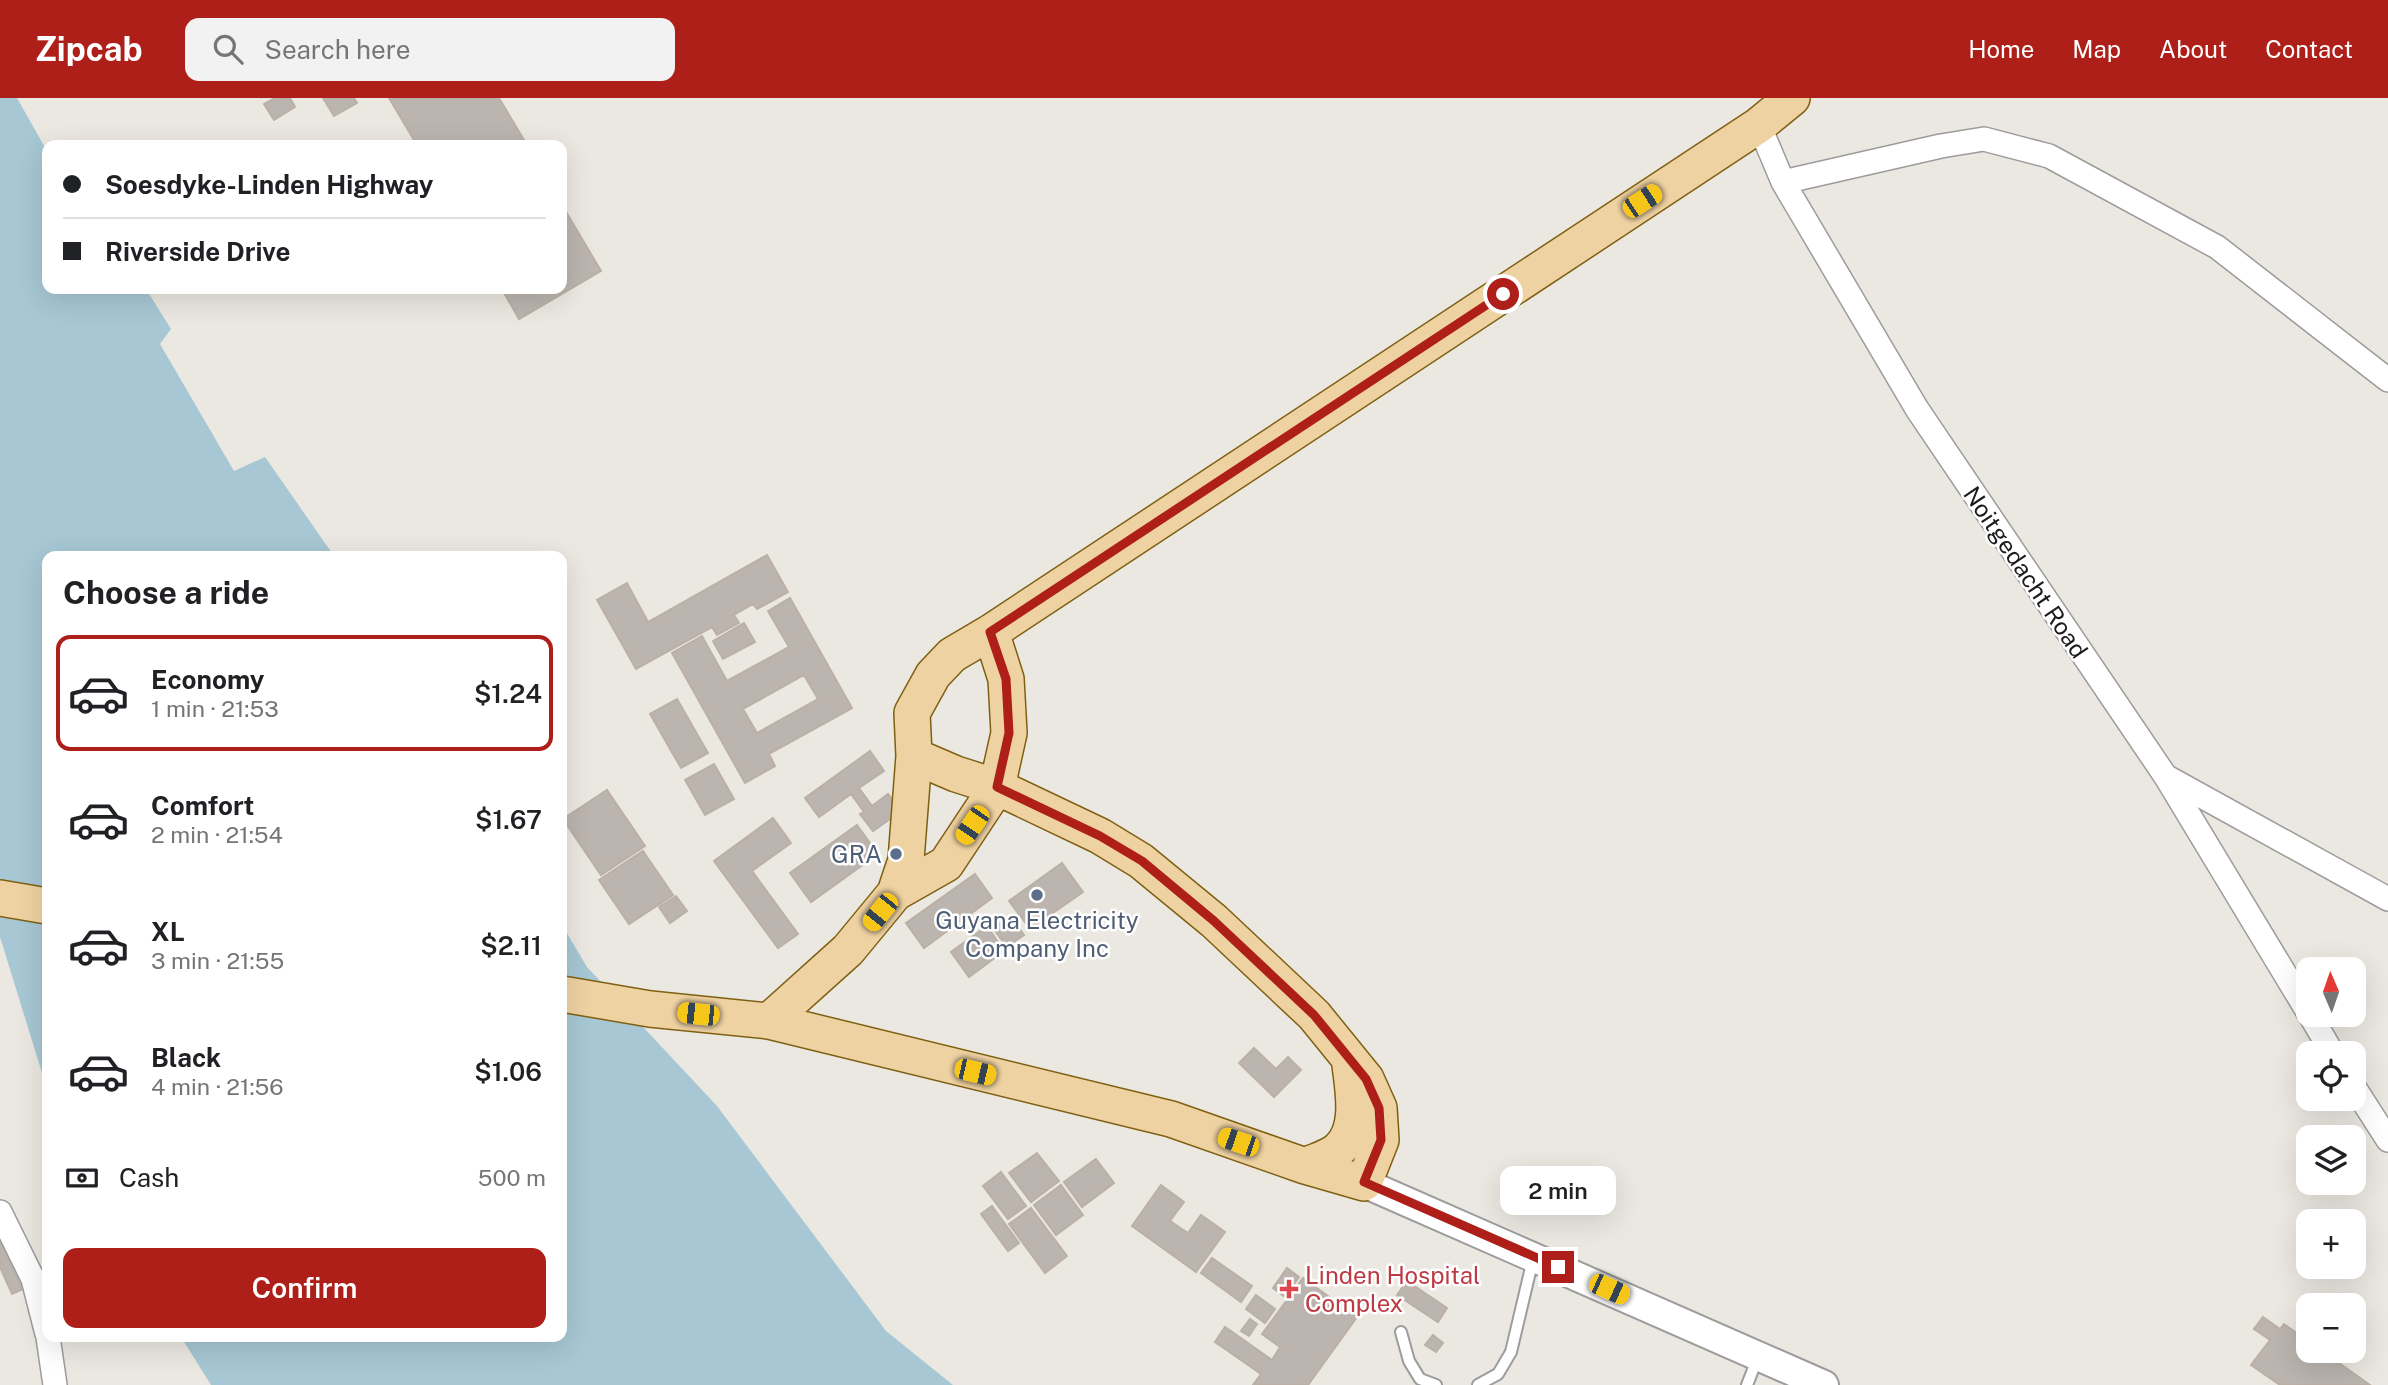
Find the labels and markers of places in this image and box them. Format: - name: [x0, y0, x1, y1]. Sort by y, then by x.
- place label: GRA: [831, 840, 882, 868]
- marker: GRA: [888, 846, 904, 862]
- marker: Guyana Electricity Company Inc: [1029, 887, 1045, 903]
- place label: Guyana Electricity Company Inc: [935, 906, 1139, 962]
- place label: Linden Hospital Complex: [1305, 1261, 1480, 1317]
- marker: Linden Hospital Complex: [1279, 1279, 1299, 1299]

